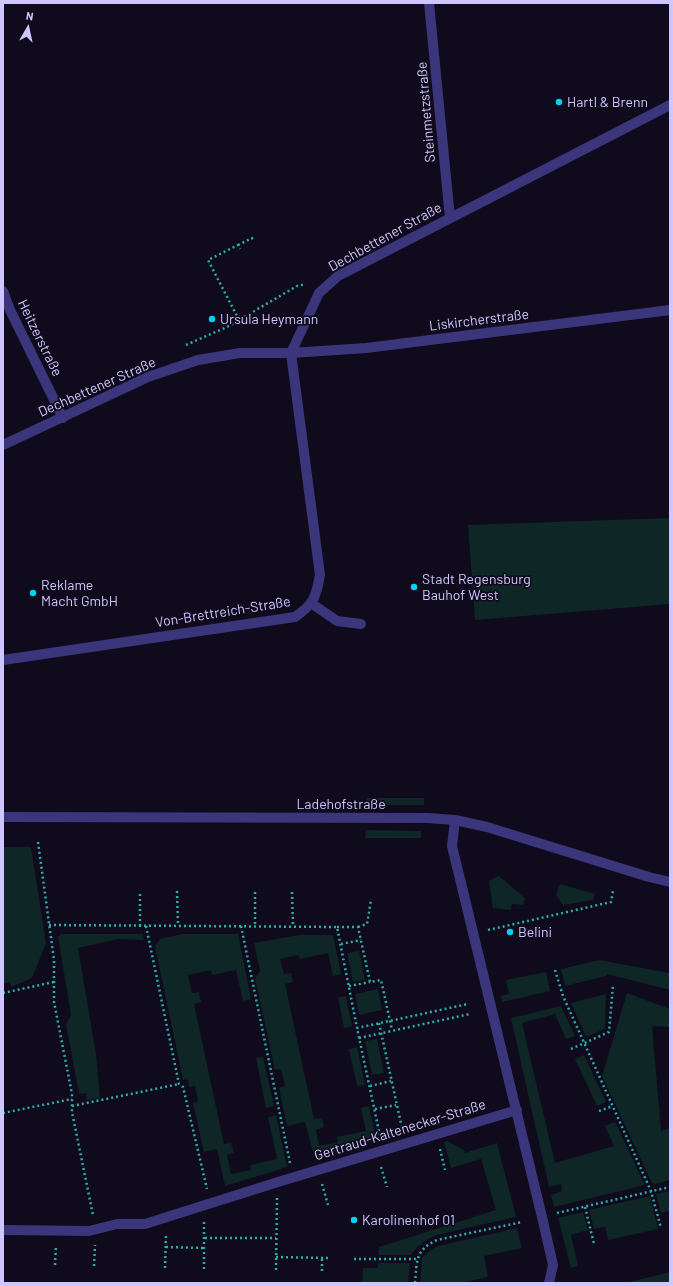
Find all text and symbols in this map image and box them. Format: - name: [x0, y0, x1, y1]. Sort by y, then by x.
- north arrow: [8, 8, 48, 48]
- text: N: [25, 9, 35, 23]
- street label: Steinmetzstraße: [413, 61, 439, 163]
- place label: Hartl & Brenn: [567, 94, 648, 110]
- marker: Hartl & Brenn: [554, 97, 564, 107]
- street label: Dechbettener Straße: [325, 199, 445, 275]
- street label: Heitzerstraße: [14, 297, 66, 379]
- street label: Liskircherstraße: [428, 306, 530, 334]
- place label: Ursula Heymann: [220, 311, 318, 327]
- marker: Ursula Heymann: [207, 314, 217, 324]
- street label: Dechbettener Straße: [36, 354, 158, 420]
- place label: Stadt Regensburg Bauhof West: [422, 571, 531, 604]
- place label: Reklame Macht GmbH: [41, 577, 118, 610]
- marker: Stadt Regensburg Bauhof West: [409, 582, 419, 592]
- marker: Reklame Macht GmbH: [28, 588, 38, 598]
- street label: Von-Brettreich-Straße: [154, 593, 292, 631]
- street label: Ladehofstraße: [296, 796, 386, 812]
- place label: Belini: [518, 924, 552, 940]
- marker: Belini: [505, 927, 515, 937]
- street label: Gertraud-Kaltenecker-Straße: [312, 1096, 488, 1164]
- place label: Karolinenhof 01: [362, 1212, 455, 1228]
- marker: Karolinenhof 01: [349, 1215, 359, 1225]

